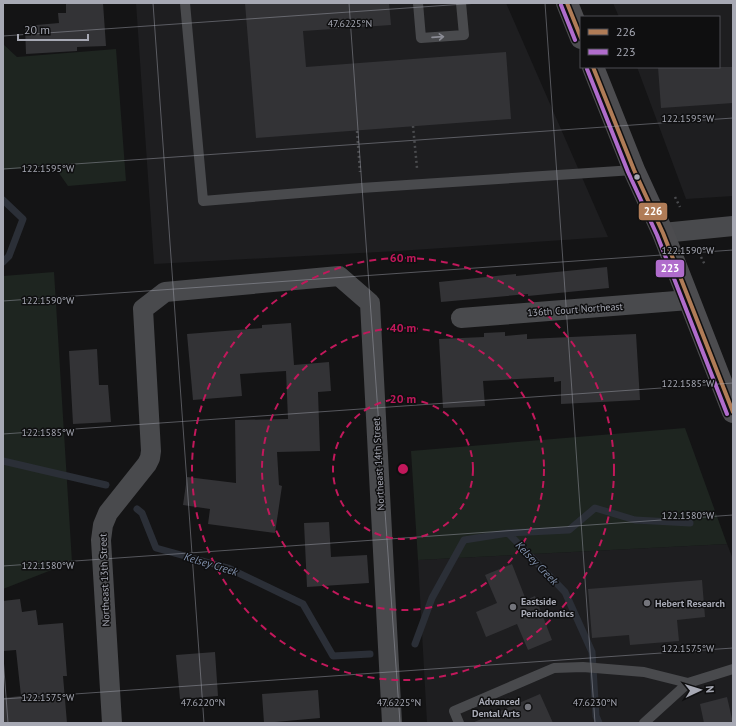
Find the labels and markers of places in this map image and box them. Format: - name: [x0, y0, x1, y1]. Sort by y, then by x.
- unlabelled marker: [632, 172, 642, 182]
- centre of rings: [396, 462, 410, 476]
- place label: Eastside Periodontics: [521, 595, 574, 620]
- place label: Hebert Research: [655, 597, 725, 610]
- marker: Hebert Research: [642, 598, 652, 608]
- marker: Eastside Periodontics: [508, 602, 518, 612]
- place label: Advanced Dental Arts: [472, 695, 520, 720]
- marker: Advanced Dental Arts: [523, 702, 533, 712]

